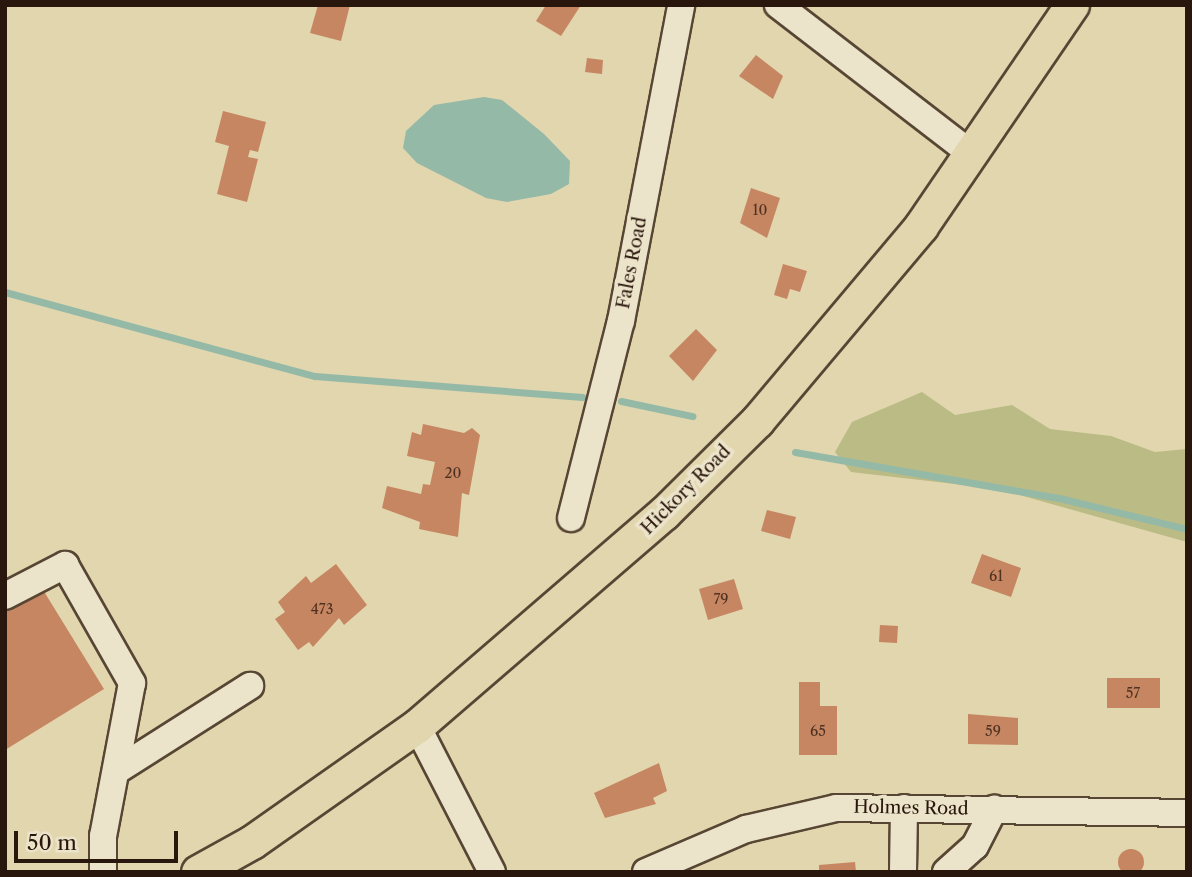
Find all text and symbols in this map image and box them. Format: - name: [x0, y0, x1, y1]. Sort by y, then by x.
- house number: 10: [753, 202, 767, 218]
- street label: Fales Road: [613, 215, 651, 311]
- street label: Hickory Road: [637, 441, 735, 539]
- house number: 20: [445, 465, 461, 481]
- house number: 61: [989, 568, 1003, 584]
- house number: 79: [713, 591, 729, 607]
- house number: 473: [311, 601, 333, 617]
- house number: 57: [1126, 685, 1140, 701]
- house number: 65: [810, 723, 826, 739]
- house number: 59: [985, 723, 1001, 739]
- street label: Holmes Road: [853, 796, 969, 820]
- scale bar: [18, 818, 182, 862]
- text: 50 m: [27, 830, 77, 855]

